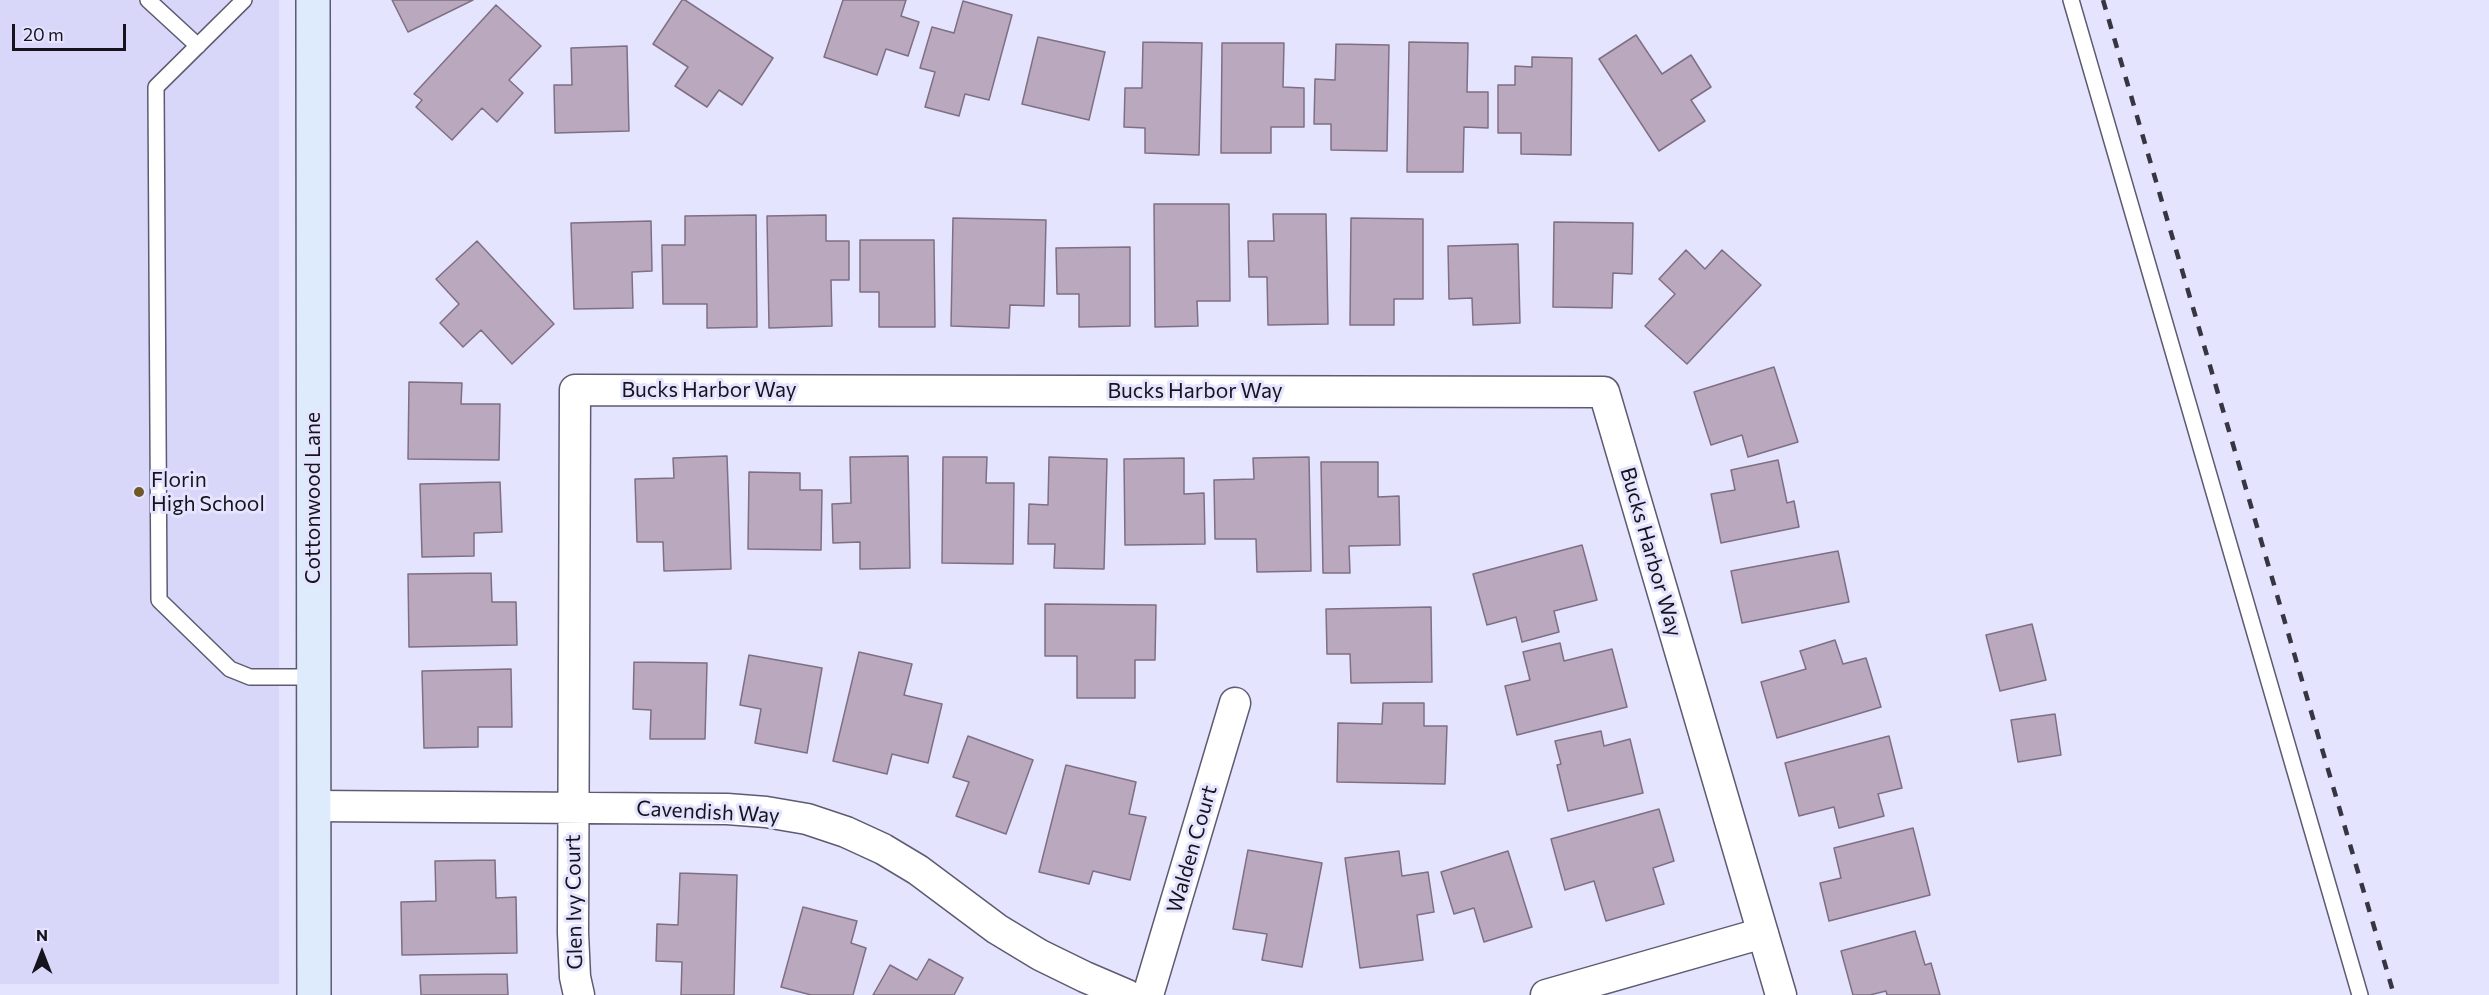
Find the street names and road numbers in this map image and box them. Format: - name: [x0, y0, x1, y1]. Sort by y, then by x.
- street label: Bucks Harbor Way: [621, 377, 797, 403]
- street label: Bucks Harbor Way: [1107, 378, 1283, 404]
- street label: Cottonwood Lane: [300, 412, 326, 584]
- street label: Bucks Harbor Way: [1615, 464, 1687, 640]
- street label: Walden Court: [1162, 782, 1222, 916]
- street label: Cavendish Way: [636, 796, 780, 828]
- street label: Glen Ivy Court: [560, 834, 588, 970]

